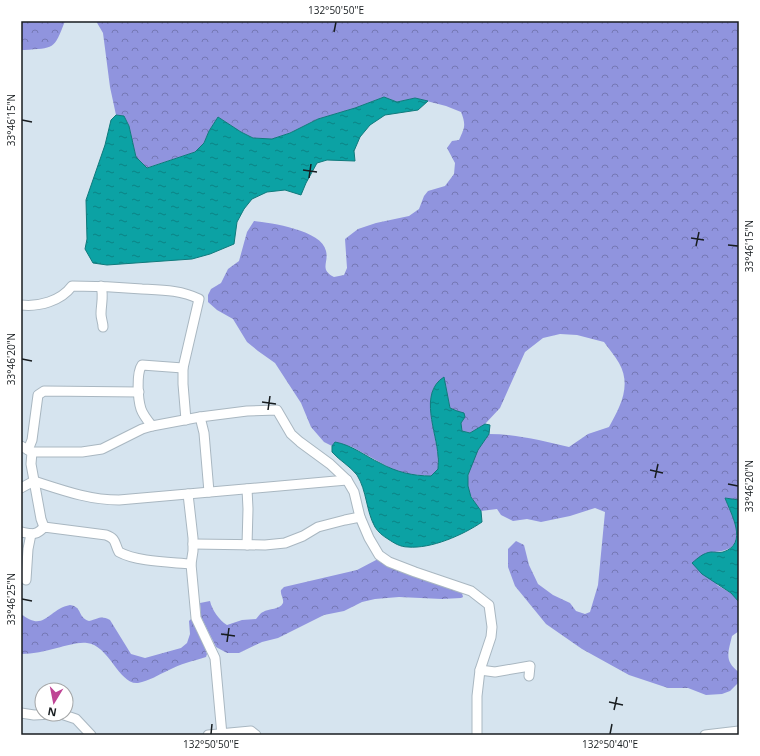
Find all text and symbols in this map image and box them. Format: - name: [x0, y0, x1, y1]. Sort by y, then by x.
- text: 132°50'50"E: [308, 3, 364, 17]
- text: 33°46'15"N: [4, 94, 18, 146]
- text: 33°46'15"N: [742, 220, 756, 272]
- text: 33°46'20"N: [4, 333, 18, 385]
- text: 33°46'20"N: [742, 460, 756, 512]
- text: 33°46'25"N: [4, 573, 18, 625]
- north arrow: [34, 682, 74, 722]
- text: N: [46, 704, 58, 721]
- text: 132°50'50"E: [183, 737, 239, 751]
- text: 132°50'40"E: [582, 737, 638, 751]

